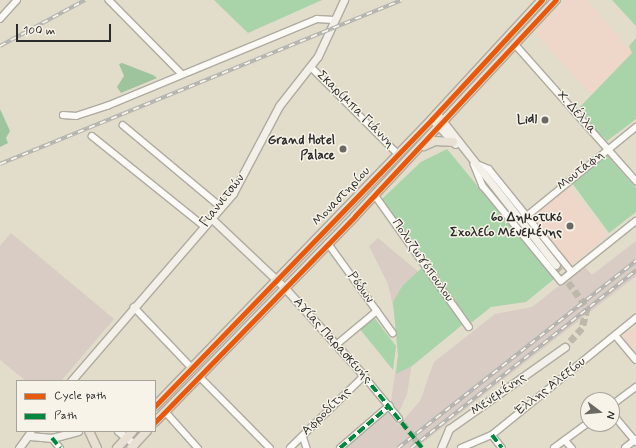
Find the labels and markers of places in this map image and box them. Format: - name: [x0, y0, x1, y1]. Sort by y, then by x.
- place label: Lidl: [517, 112, 537, 128]
- marker: Lidl: [540, 115, 550, 125]
- place label: Grand Hotel Palace: [268, 134, 335, 165]
- marker: Grand Hotel Palace: [338, 144, 348, 154]
- place label: 6ο Δημοτικό Σχολείο Μενεμένης: [450, 211, 562, 242]
- marker: 6ο Δημοτικό Σχολείο Μενεμένης: [565, 221, 575, 231]

